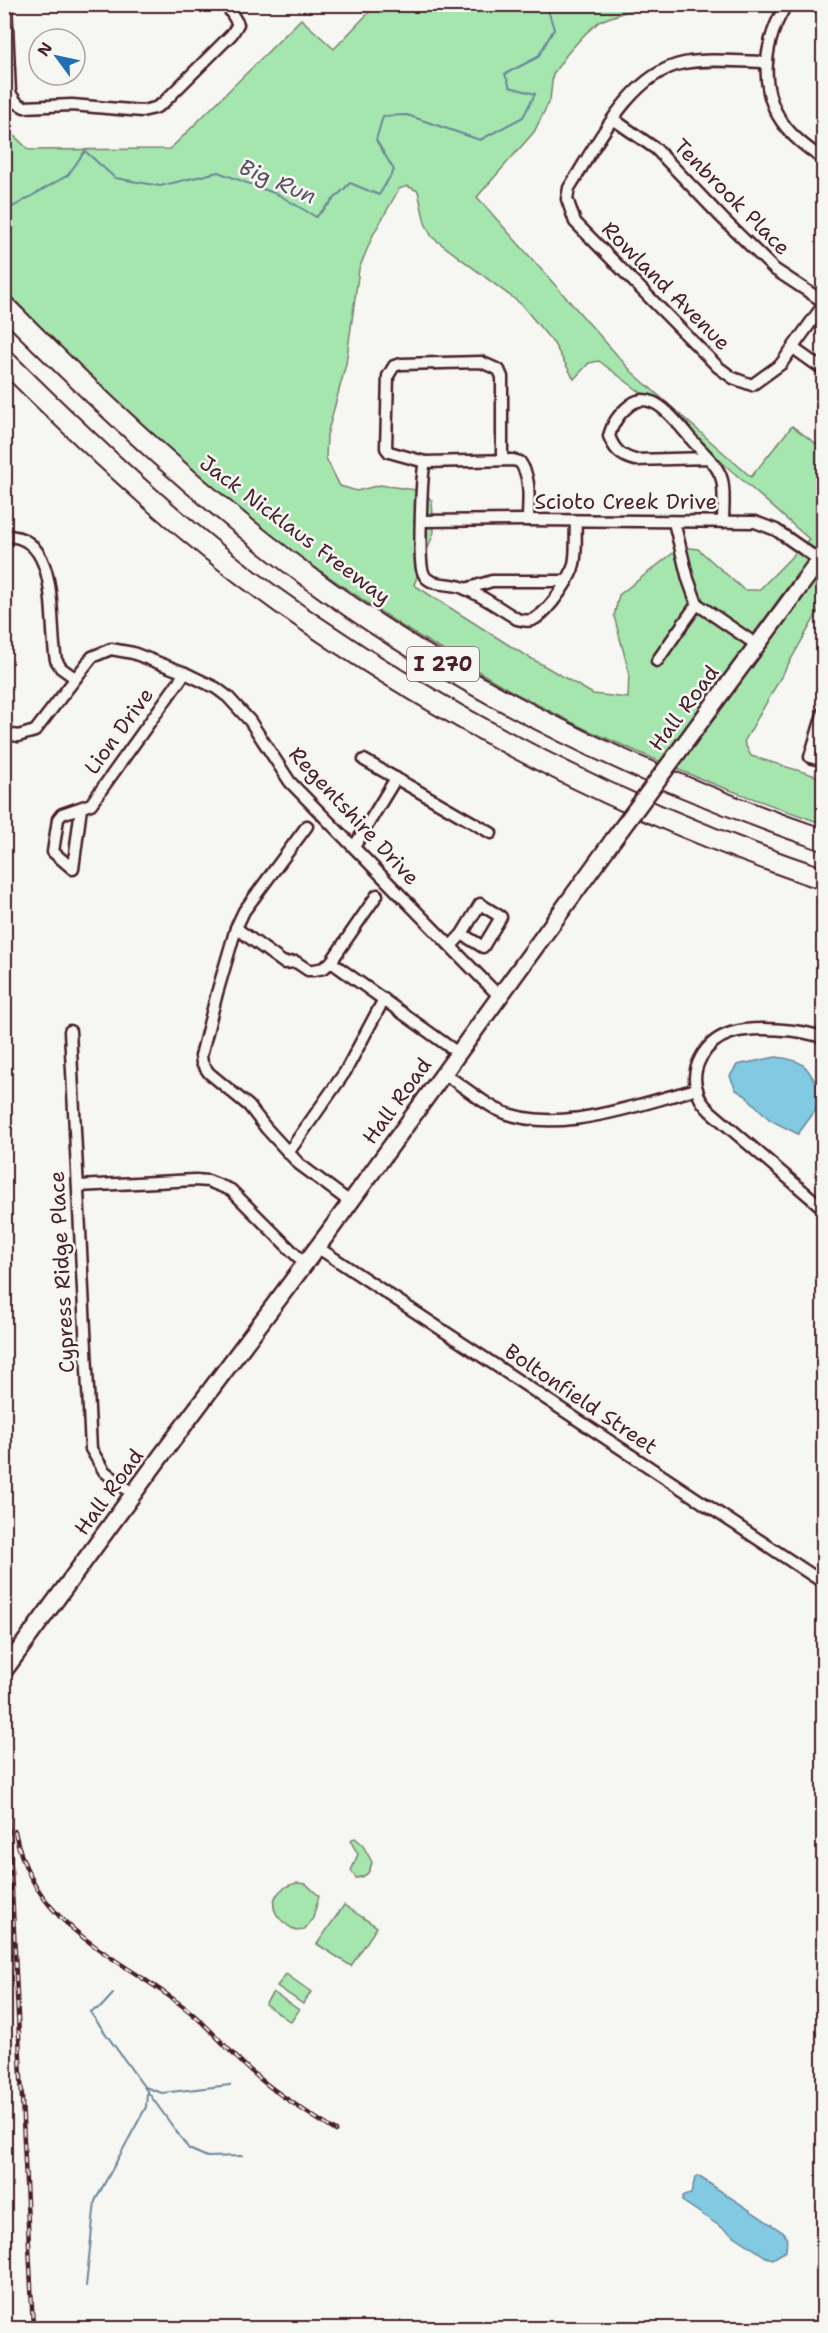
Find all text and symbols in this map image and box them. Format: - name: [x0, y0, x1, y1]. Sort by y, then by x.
- north arrow: [27, 27, 87, 87]
- text: N: [33, 38, 57, 60]
- street label: Tenbrook Place: [668, 133, 796, 261]
- water label: Big Run: [235, 152, 321, 211]
- street label: Rowland Avenue: [595, 215, 737, 357]
- street label: Jack Nicklaus Freeway: [194, 449, 396, 611]
- street label: Scioto Creek Drive: [535, 488, 717, 516]
- road number: I 270: [407, 647, 479, 681]
- street label: Hall Road: [643, 659, 725, 757]
- street label: Lion Drive: [78, 682, 160, 780]
- street label: Regentshire Drive: [283, 741, 425, 891]
- street label: Hall Road: [356, 1052, 438, 1150]
- street label: Cypress Ridge Place: [43, 1170, 81, 1374]
- street label: Boltonfield Street: [499, 1337, 663, 1461]
- street label: Hall Road: [68, 1443, 150, 1541]

